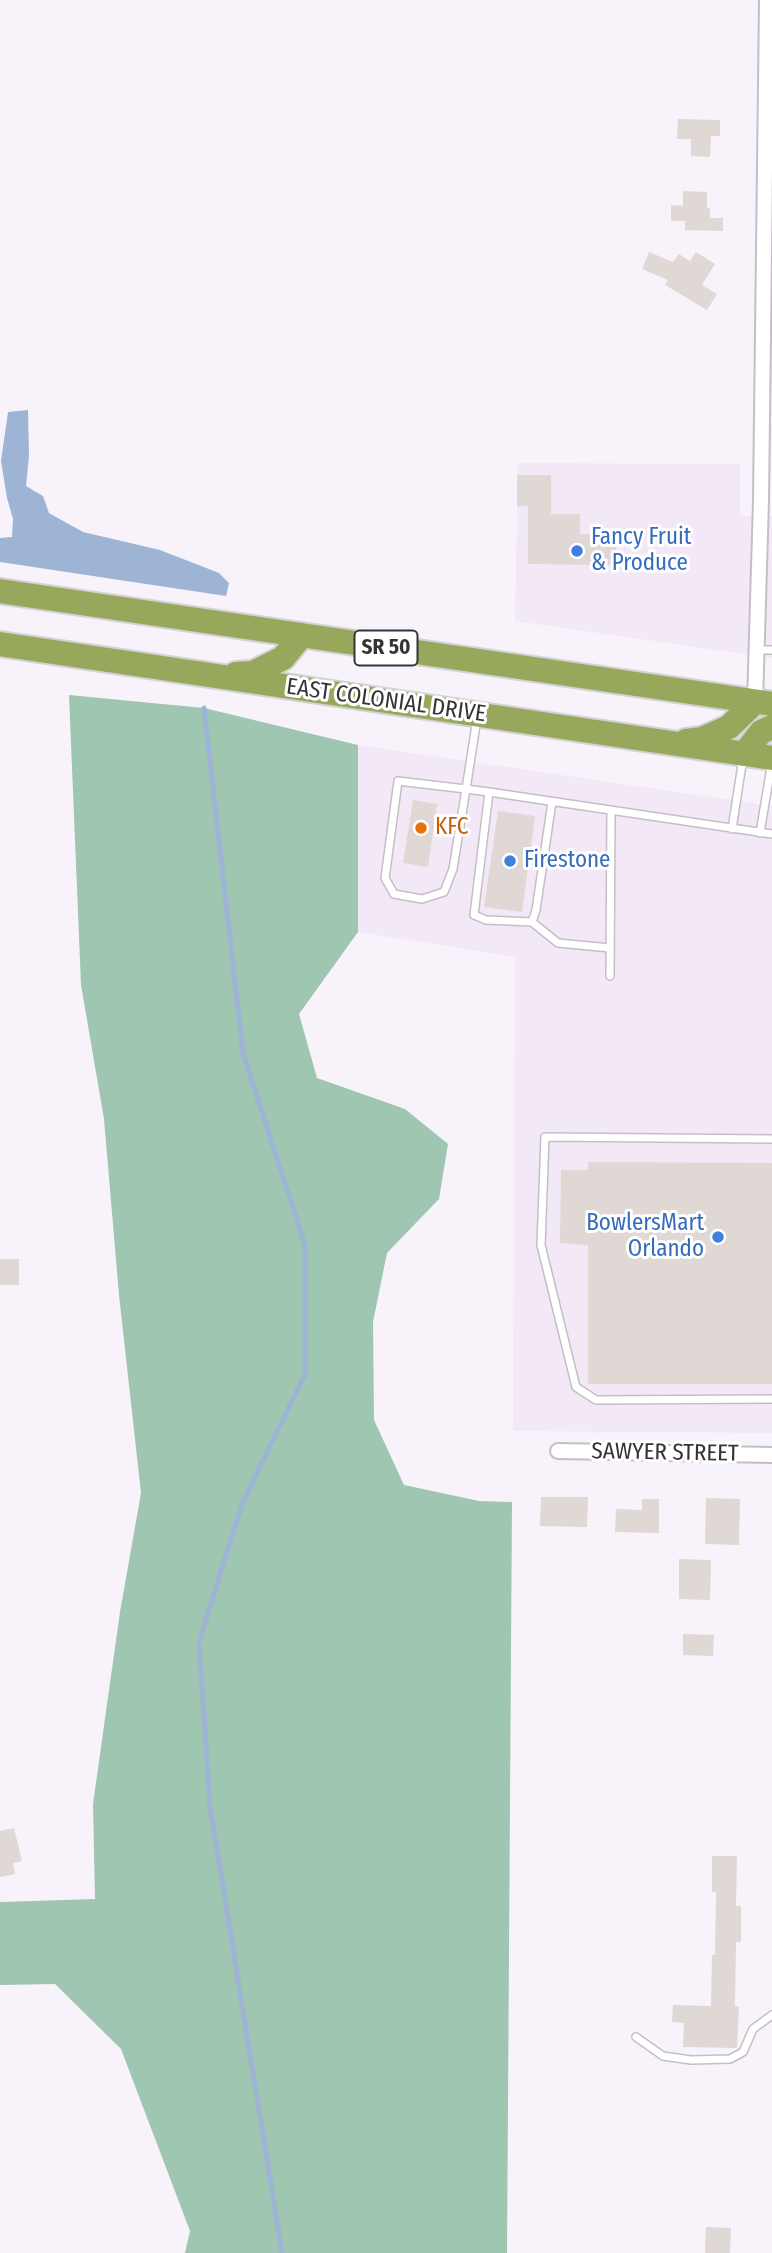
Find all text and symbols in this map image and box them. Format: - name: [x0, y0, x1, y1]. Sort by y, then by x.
- place label: Fancy Fruit & Produce: [591, 524, 691, 578]
- marker: Fancy Fruit & Produce: [569, 543, 585, 559]
- road number: SR 50: [354, 630, 418, 666]
- street label: EAST COLONIAL DRIVE: [284, 673, 488, 729]
- place label: KFC: [435, 814, 469, 842]
- marker: KFC: [413, 820, 429, 836]
- place label: Firestone: [524, 847, 610, 875]
- marker: Firestone: [502, 853, 518, 869]
- place label: BowlersMart Orlando: [586, 1210, 704, 1264]
- marker: BowlersMart Orlando: [710, 1229, 726, 1245]
- street label: SAWYER STREET: [591, 1438, 739, 1468]

